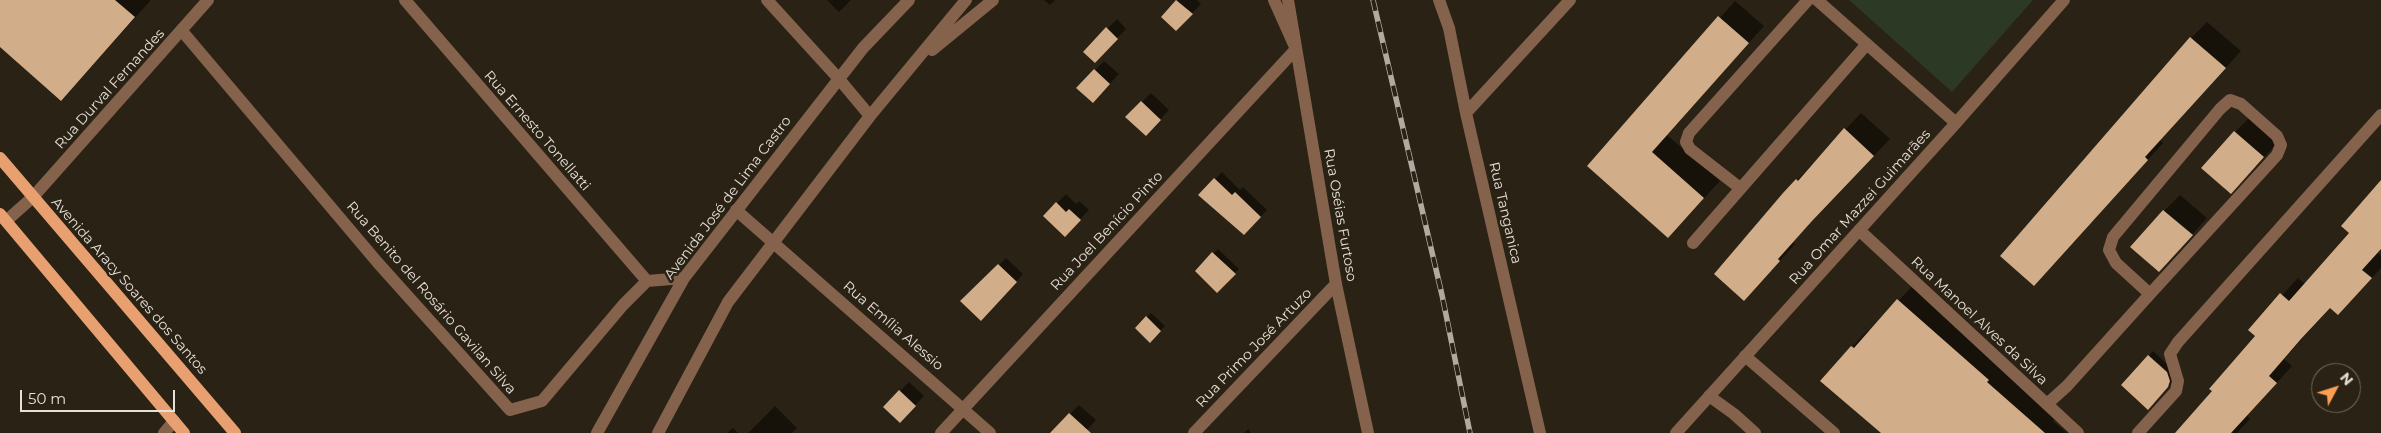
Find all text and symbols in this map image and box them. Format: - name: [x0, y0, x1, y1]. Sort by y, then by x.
- street label: Rua Durval Fernandes: [52, 25, 168, 153]
- street label: Rua Ernesto Tonellatti: [480, 68, 594, 194]
- street label: Avenida José de Lima Castro: [661, 113, 795, 283]
- street label: Rua Omar Mazzei Guimarães: [1786, 126, 1934, 288]
- street label: Rua Oséias Furtoso: [1320, 147, 1360, 283]
- street label: Rua Tanganica: [1485, 160, 1525, 266]
- street label: Rua Joel Benício Pinto: [1047, 168, 1167, 294]
- street label: Avenida Aracy Soares dos Santos: [48, 194, 210, 378]
- street label: Rua Benito del Rosário Gavilan Silva: [343, 198, 519, 398]
- street label: Rua Manoel Alves da Silva: [1907, 253, 2051, 389]
- street label: Rua Emília Alessio: [839, 278, 947, 374]
- street label: Rua Primo José Artuzo: [1193, 285, 1315, 411]
- north arrow: [2311, 363, 2361, 413]
- text: N: [2336, 369, 2357, 389]
- scale bar: [22, 380, 178, 412]
- text: 50 m: [28, 389, 66, 408]

